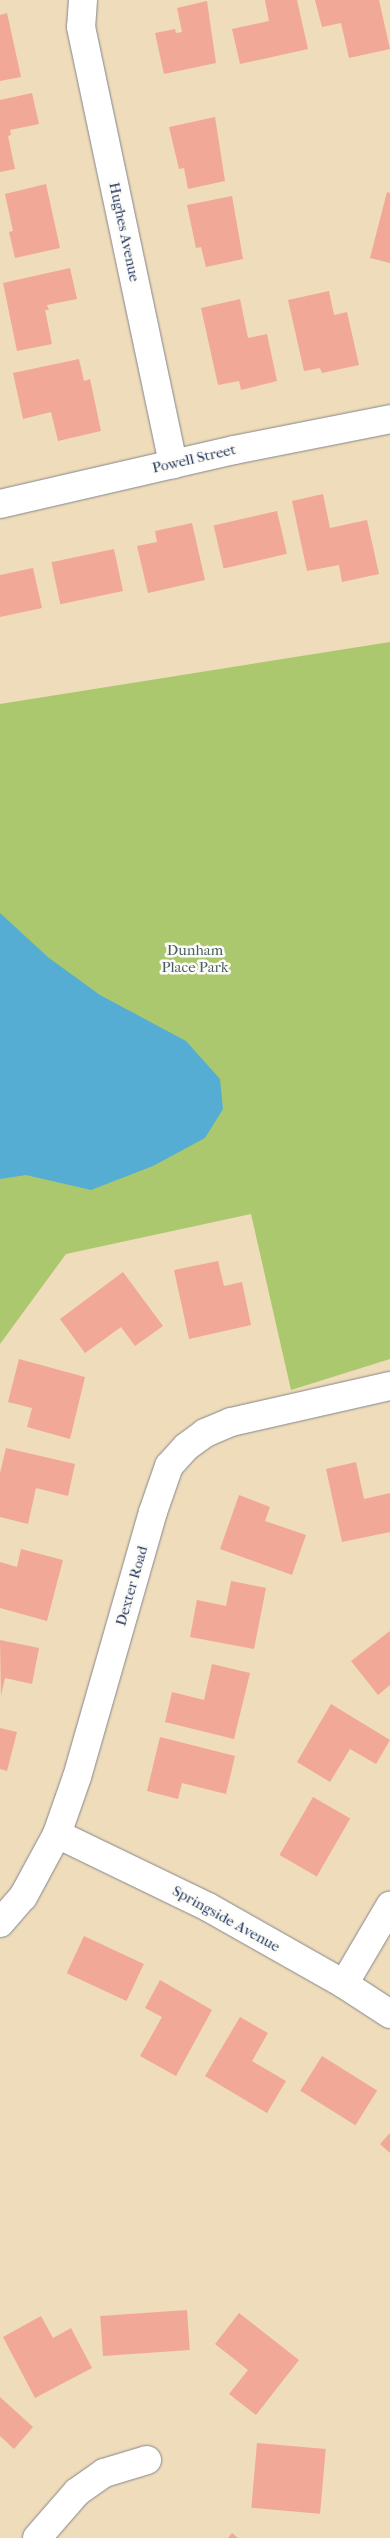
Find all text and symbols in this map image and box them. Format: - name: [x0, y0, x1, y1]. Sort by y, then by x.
- street label: Hughes Avenue: [105, 181, 143, 283]
- street label: Powell Street: [150, 441, 238, 477]
- park label: Dunham Place Park: [161, 941, 229, 976]
- street label: Dexter Road: [112, 1544, 152, 1628]
- street label: Springside Avenue: [169, 1882, 283, 1956]

